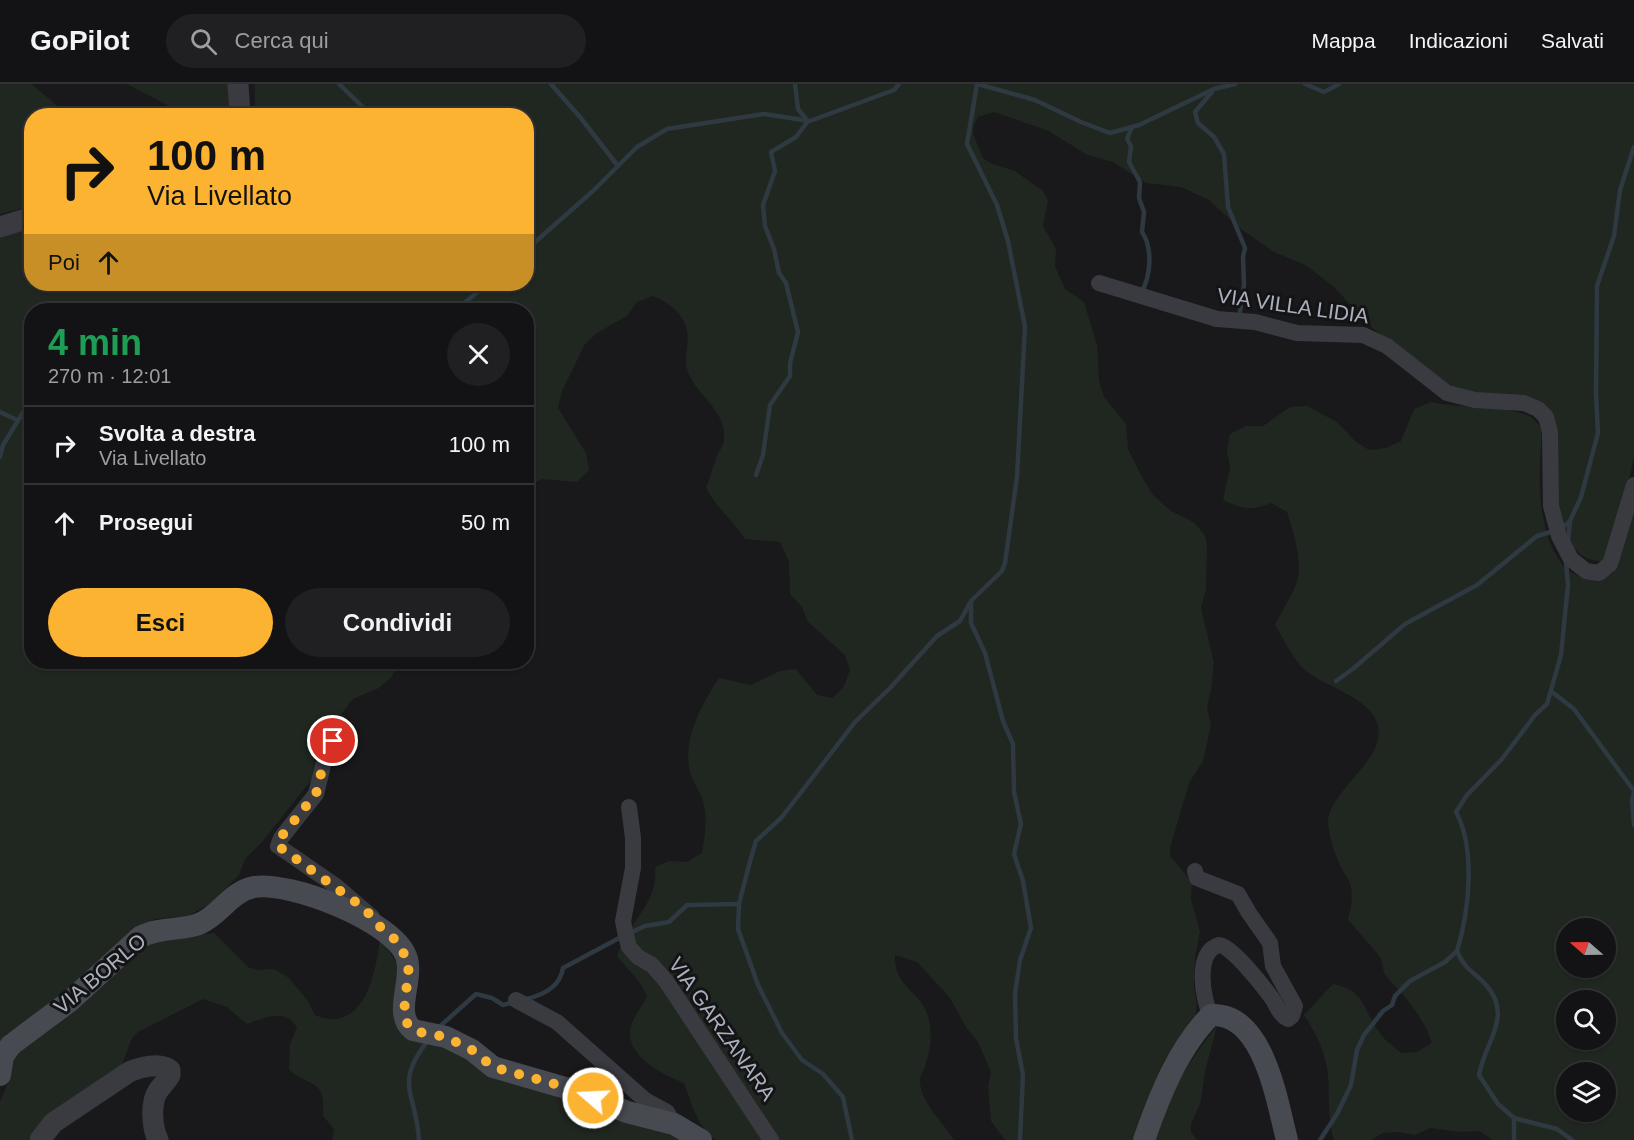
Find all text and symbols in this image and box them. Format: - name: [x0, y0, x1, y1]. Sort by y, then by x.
- search box: [166, 14, 586, 68]
- text: GoPilot: [30, 25, 130, 56]
- icon: search: [187, 25, 220, 58]
- text: Cerca qui: [235, 28, 329, 53]
- text: Mappa: [1312, 29, 1376, 52]
- text: Indicazioni: [1409, 29, 1508, 52]
- text: Salvati: [1541, 29, 1604, 52]
- icon: right: [48, 132, 126, 210]
- text: 100 m: [147, 132, 266, 179]
- text: Via Livellato: [147, 181, 292, 211]
- icon: ahead: [92, 246, 125, 279]
- text: Poi: [48, 250, 80, 275]
- street label: VIA VILLA LIDIA: [1216, 283, 1370, 328]
- text: 4 min: [48, 322, 142, 363]
- button: close: [447, 323, 510, 386]
- text: 270 m · 12:01: [48, 365, 171, 387]
- text: Svolta a destra: [99, 421, 256, 446]
- icon: right: [48, 429, 81, 462]
- text: 100 m: [449, 432, 510, 457]
- text: Via Livellato: [99, 447, 206, 469]
- icon: ahead: [48, 507, 81, 540]
- text: Prosegui: [99, 510, 193, 535]
- text: 50 m: [461, 510, 510, 535]
- button: Esci: [48, 588, 273, 657]
- button: Condividi: [285, 588, 510, 657]
- pin: [307, 715, 358, 766]
- icon: arrive: [316, 724, 349, 757]
- north arrow: [1556, 918, 1616, 978]
- map controls: [1556, 918, 1616, 1122]
- street label: VIA BORLO: [49, 929, 150, 1018]
- street label: VIA GARZANARA: [664, 953, 780, 1105]
- button: search: [1556, 990, 1616, 1050]
- button: layers: [1556, 1062, 1616, 1122]
- position arrow: [561, 1066, 625, 1130]

